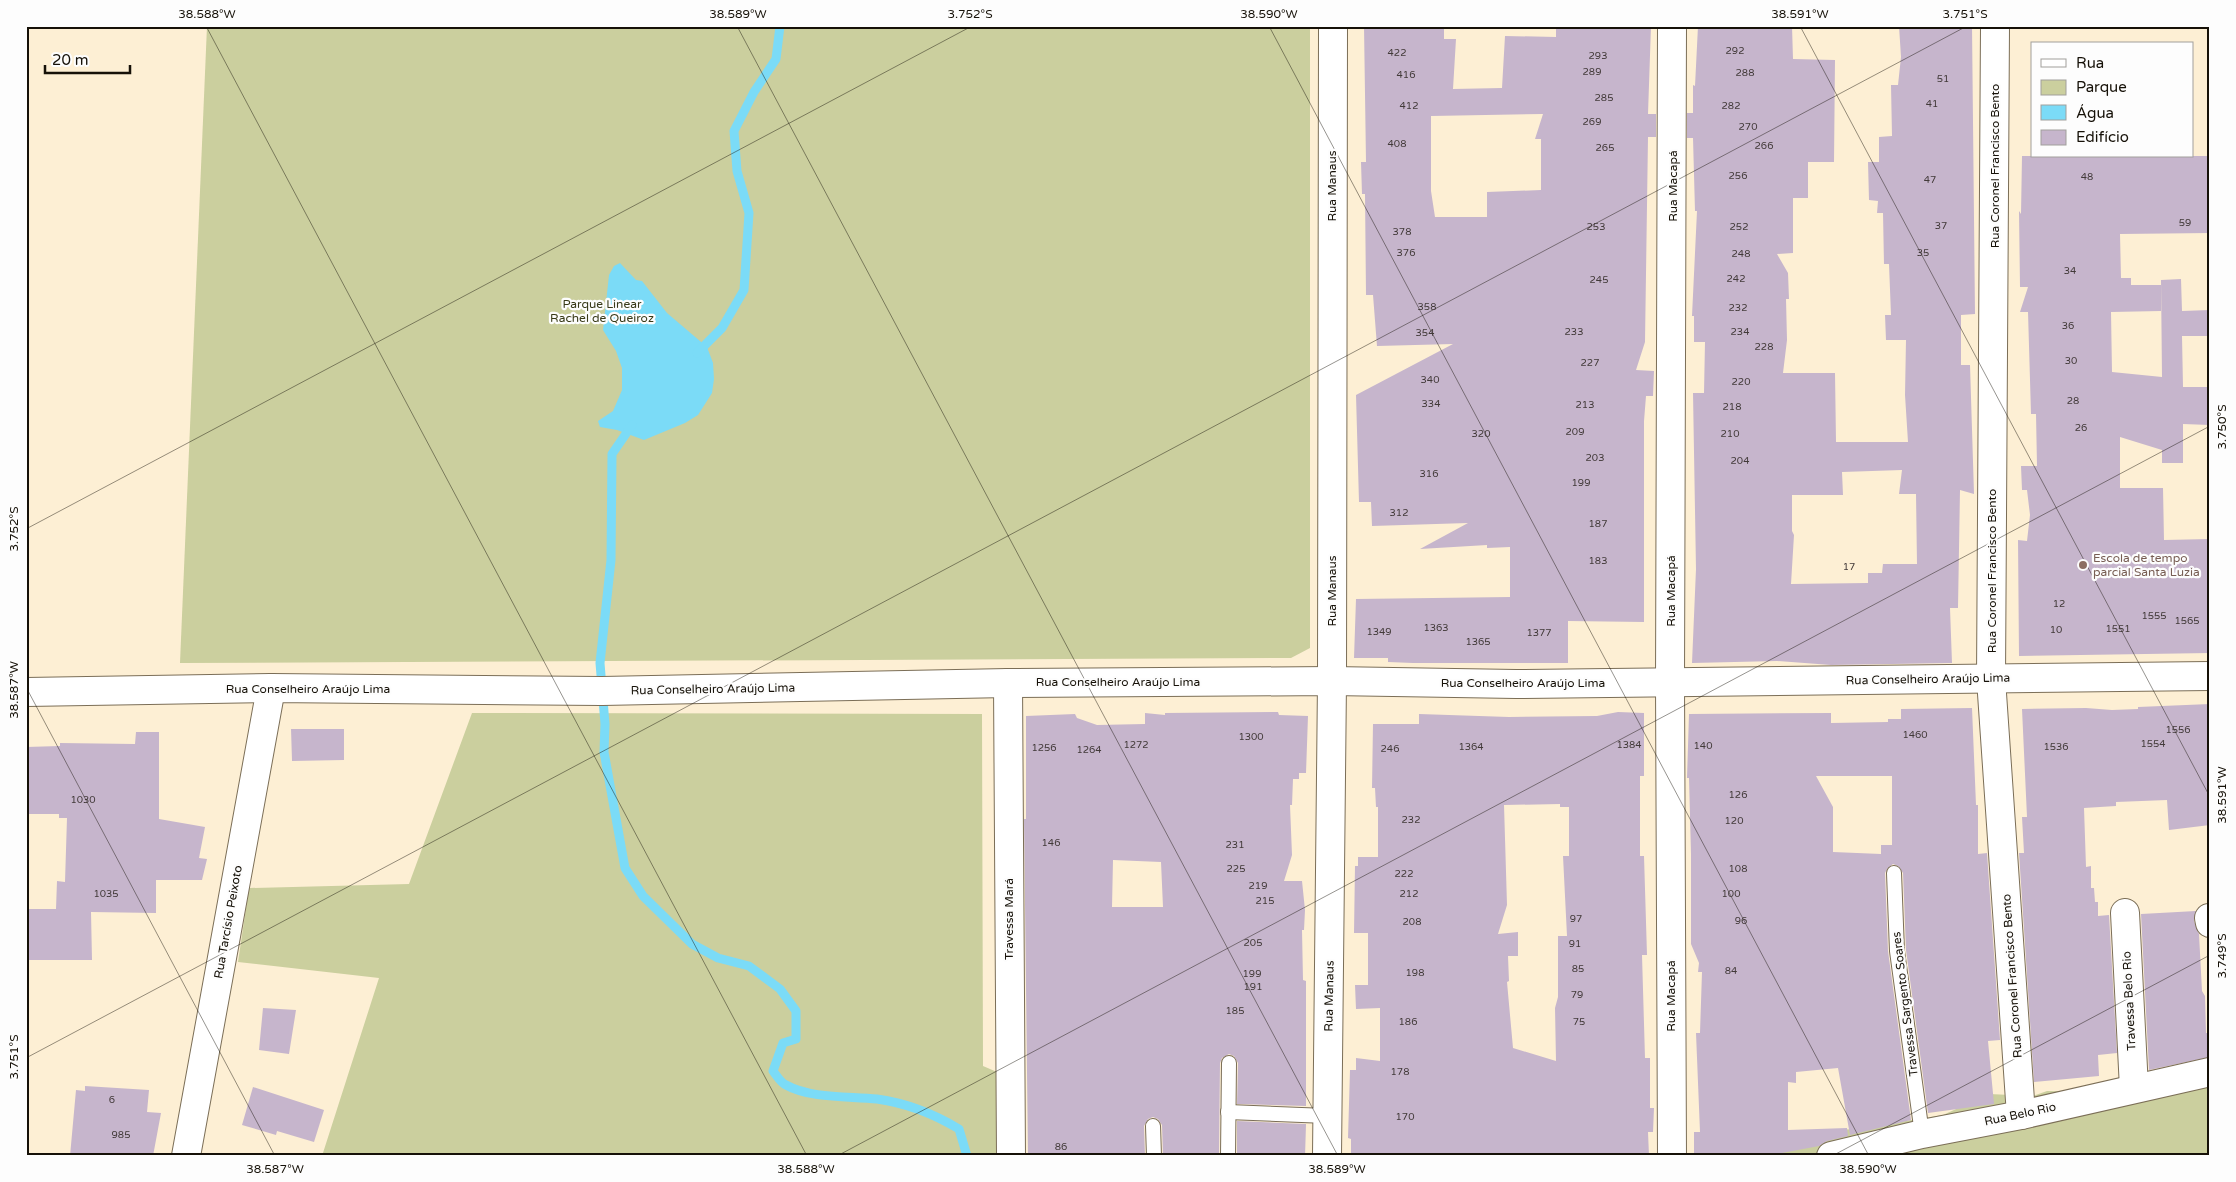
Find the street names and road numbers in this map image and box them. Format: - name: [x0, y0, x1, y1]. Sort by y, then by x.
- street label: Rua Coronel Francisco Bento: [1988, 84, 2002, 248]
- street label: Rua Manaus: [1325, 150, 1339, 222]
- street label: Rua Macapá: [1666, 150, 1680, 222]
- street label: Rua Coronel Francisco Bento: [1985, 489, 1999, 653]
- street label: Rua Manaus: [1325, 555, 1339, 627]
- street label: Rua Macapá: [1664, 555, 1678, 627]
- street label: Rua Conselheiro Araújo Lima: [1846, 671, 2010, 687]
- street label: Rua Conselheiro Araújo Lima: [1036, 675, 1200, 689]
- street label: Rua Conselheiro Araújo Lima: [1441, 676, 1605, 690]
- street label: Rua Conselheiro Araújo Lima: [631, 681, 795, 697]
- street label: Rua Conselheiro Araújo Lima: [226, 682, 390, 696]
- street label: Rua Tarcísio Peixoto: [211, 864, 245, 980]
- street label: Travessa Mará: [1002, 878, 1016, 960]
- street label: Rua Coronel Francisco Bento: [1999, 893, 2025, 1059]
- street label: Travessa Sargento Soares: [1889, 931, 1921, 1077]
- street label: Travessa Belo Rio: [2119, 951, 2139, 1051]
- street label: Rua Manaus: [1321, 960, 1337, 1032]
- street label: Rua Macapá: [1664, 960, 1678, 1032]
- street label: Rua Belo Rio: [1983, 1100, 2057, 1128]

